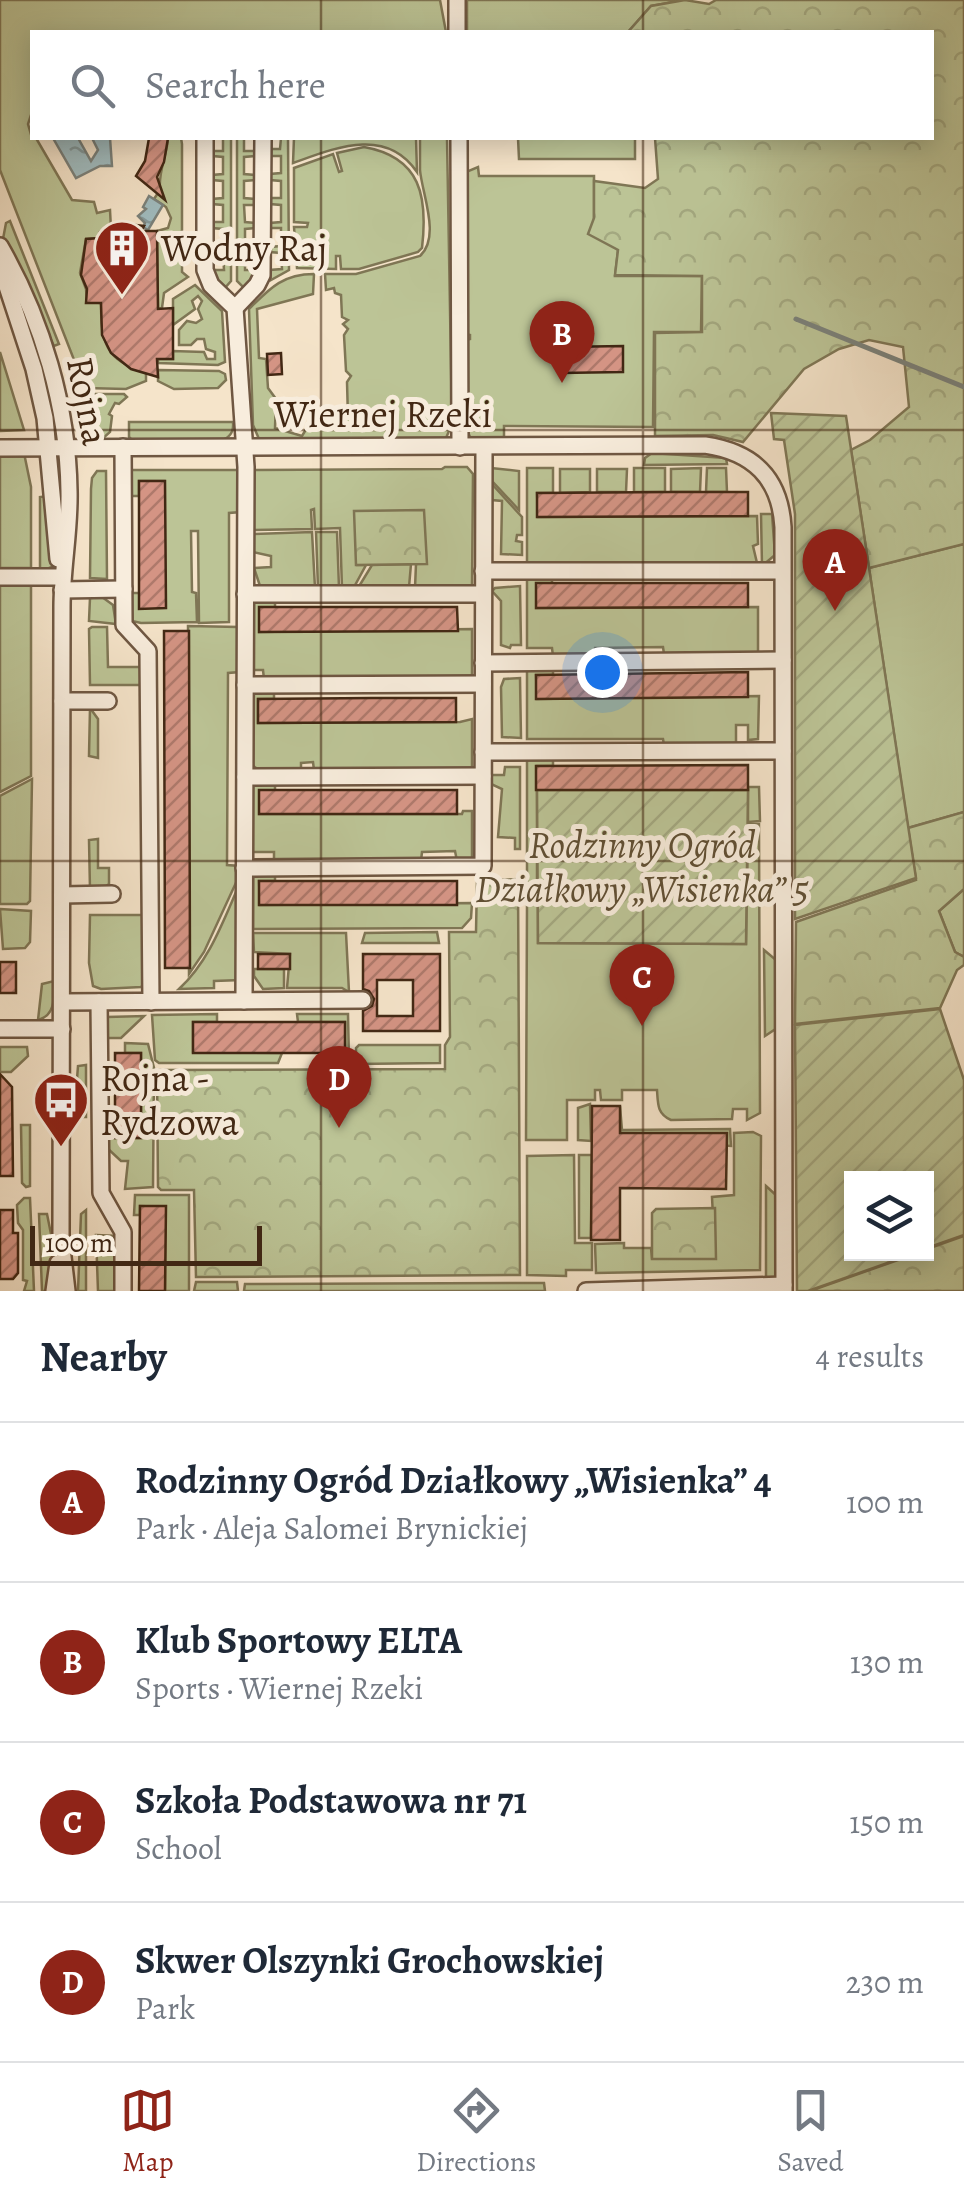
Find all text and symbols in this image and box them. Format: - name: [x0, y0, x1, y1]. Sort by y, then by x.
- search box: [30, 30, 934, 140]
- icon: search: [65, 58, 120, 113]
- text: Search here: [145, 59, 326, 111]
- building icon: Wodny Raj: [92, 218, 152, 297]
- place label: Wodny Raj: [160, 222, 327, 274]
- pin: B: [530, 300, 594, 383]
- street label: Rojna: [54, 352, 122, 450]
- street label: Wiernej Rzeki: [273, 388, 492, 440]
- pin: A: [802, 528, 868, 611]
- your location: [577, 647, 628, 698]
- park label: Rodzinny Ogród Działkowy „Wisienka” 5: [475, 819, 809, 915]
- pin: C: [610, 944, 674, 1026]
- pin: D: [306, 1046, 372, 1128]
- place label: Rojna - Rydzowa: [100, 1052, 239, 1148]
- bus stop icon: Rojna - Rydzowa: [31, 1070, 91, 1149]
- map controls: [844, 1171, 934, 1261]
- button: layers: [844, 1171, 934, 1261]
- scale bar: [30, 1221, 262, 1266]
- text: 100 m: [45, 1224, 113, 1262]
- text: Nearby: [40, 1328, 167, 1385]
- text: 4 results: [815, 1334, 924, 1378]
- text: Rodzinny Ogród Działkowy „Wisienka” 4: [135, 1454, 772, 1506]
- text: A: [62, 1480, 83, 1524]
- text: 100 m: [846, 1480, 924, 1524]
- text: Park · Aleja Salomei Brynickiej: [135, 1506, 528, 1550]
- text: Klub Sportowy ELTA: [135, 1614, 462, 1666]
- text: B: [62, 1640, 83, 1684]
- text: 130 m: [850, 1640, 924, 1684]
- text: Sports · Wiernej Rzeki: [135, 1666, 423, 1710]
- text: Szkoła Podstawowa nr 71: [135, 1774, 527, 1826]
- text: C: [63, 1800, 82, 1844]
- text: 150 m: [849, 1800, 924, 1844]
- text: School: [135, 1826, 222, 1870]
- text: Skwer Olszynki Grochowskiej: [135, 1934, 604, 1986]
- text: D: [61, 1960, 84, 2004]
- text: 230 m: [845, 1960, 924, 2004]
- text: Park: [135, 1986, 195, 2030]
- tab: Map: [120, 2083, 175, 2181]
- tab: Directions: [416, 2083, 536, 2181]
- tab: Saved: [777, 2083, 844, 2181]

